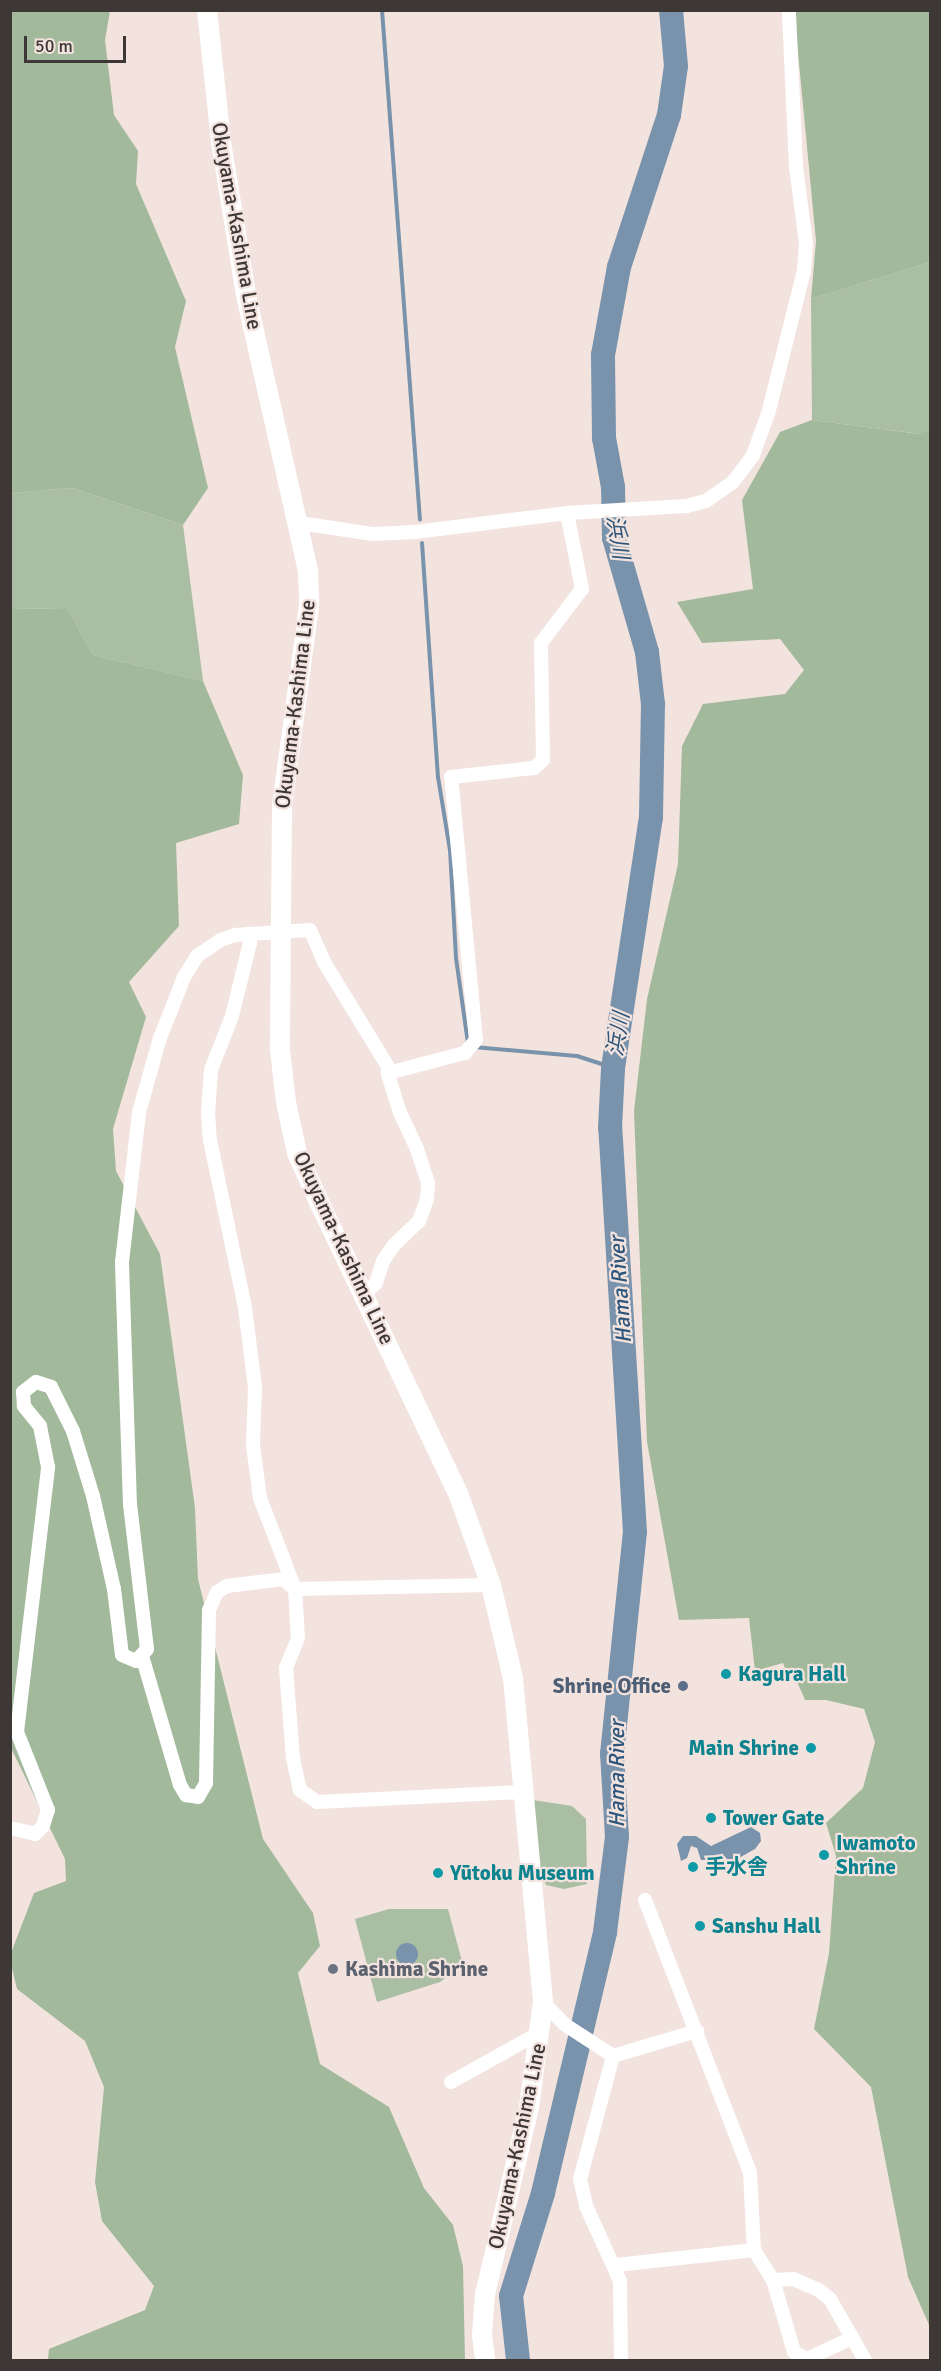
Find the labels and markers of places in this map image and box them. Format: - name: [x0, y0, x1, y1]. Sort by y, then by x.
- place label: Kagura Hall: [738, 1661, 846, 1687]
- marker: Kagura Hall: [719, 1667, 733, 1681]
- place label: Shrine Office: [553, 1673, 671, 1699]
- marker: Shrine Office: [676, 1679, 690, 1693]
- place label: Main Shrine: [688, 1735, 799, 1761]
- marker: Main Shrine: [804, 1741, 818, 1755]
- place label: Tower Gate: [723, 1805, 824, 1831]
- marker: Tower Gate: [704, 1811, 718, 1825]
- place label: Iwamoto Shrine: [836, 1830, 916, 1880]
- marker: Iwamoto Shrine: [817, 1848, 831, 1862]
- place label: 手水舎: [705, 1854, 768, 1880]
- place label: Yūtoku Museum: [450, 1860, 595, 1886]
- marker: 手水舎: [686, 1860, 700, 1874]
- marker: Yūtoku Museum: [431, 1866, 445, 1880]
- place label: Sanshu Hall: [712, 1913, 821, 1939]
- marker: Sanshu Hall: [693, 1919, 707, 1933]
- place label: Kashima Shrine: [345, 1956, 488, 1982]
- marker: Kashima Shrine: [326, 1962, 340, 1976]

